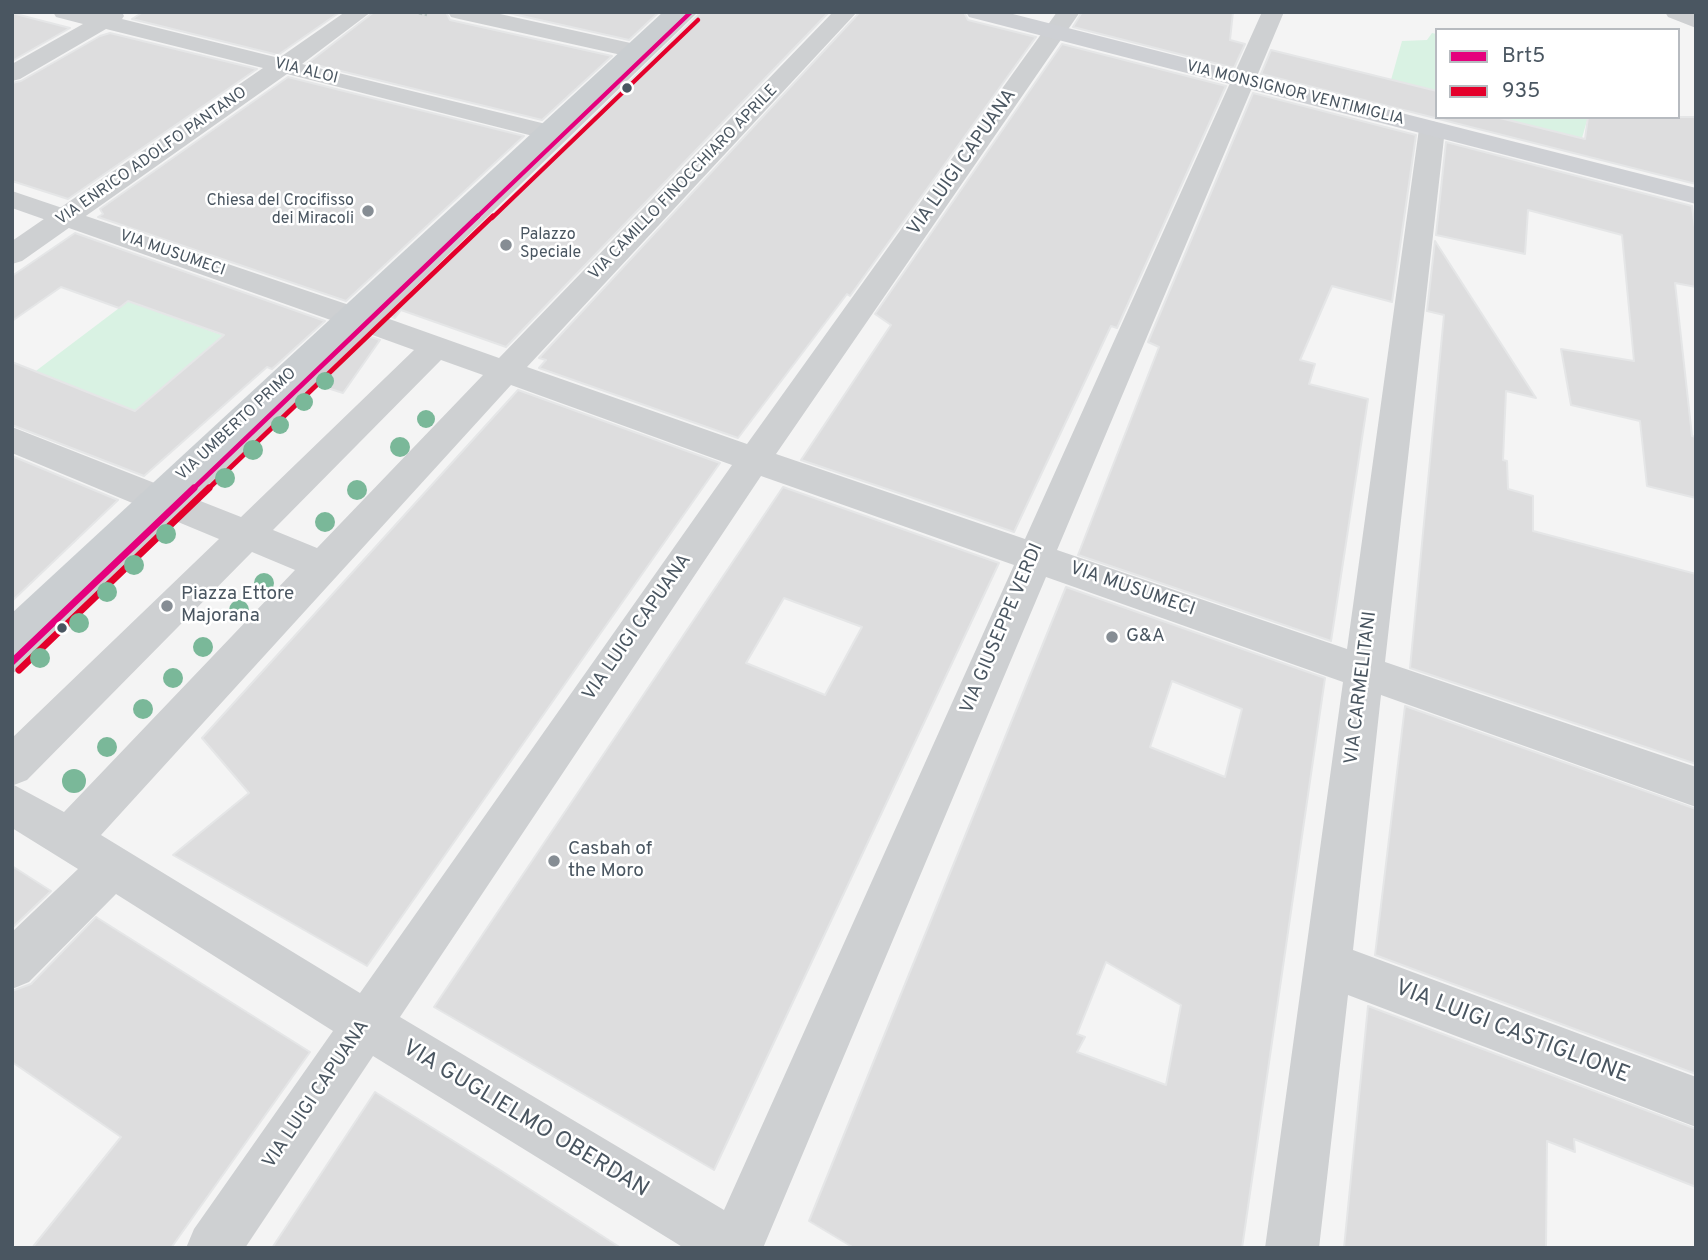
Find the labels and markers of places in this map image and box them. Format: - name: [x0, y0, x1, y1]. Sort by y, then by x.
- unlabelled marker: [620, 81, 634, 95]
- place label: Chiesa del Crocifisso dei Miracoli: [206, 192, 354, 230]
- marker: Chiesa del Crocifisso dei Miracoli: [360, 203, 376, 219]
- place label: Palazzo Speciale: [520, 226, 581, 264]
- marker: Palazzo Speciale: [498, 237, 514, 253]
- place label: Piazza Ettore Majorana: [181, 584, 294, 628]
- marker: Piazza Ettore Majorana: [159, 598, 175, 614]
- unlabelled marker: [55, 621, 69, 635]
- place label: G&A: [1126, 626, 1165, 648]
- marker: G&A: [1104, 629, 1120, 645]
- place label: Casbah of the Moro: [568, 839, 652, 883]
- marker: Casbah of the Moro: [546, 853, 562, 869]

